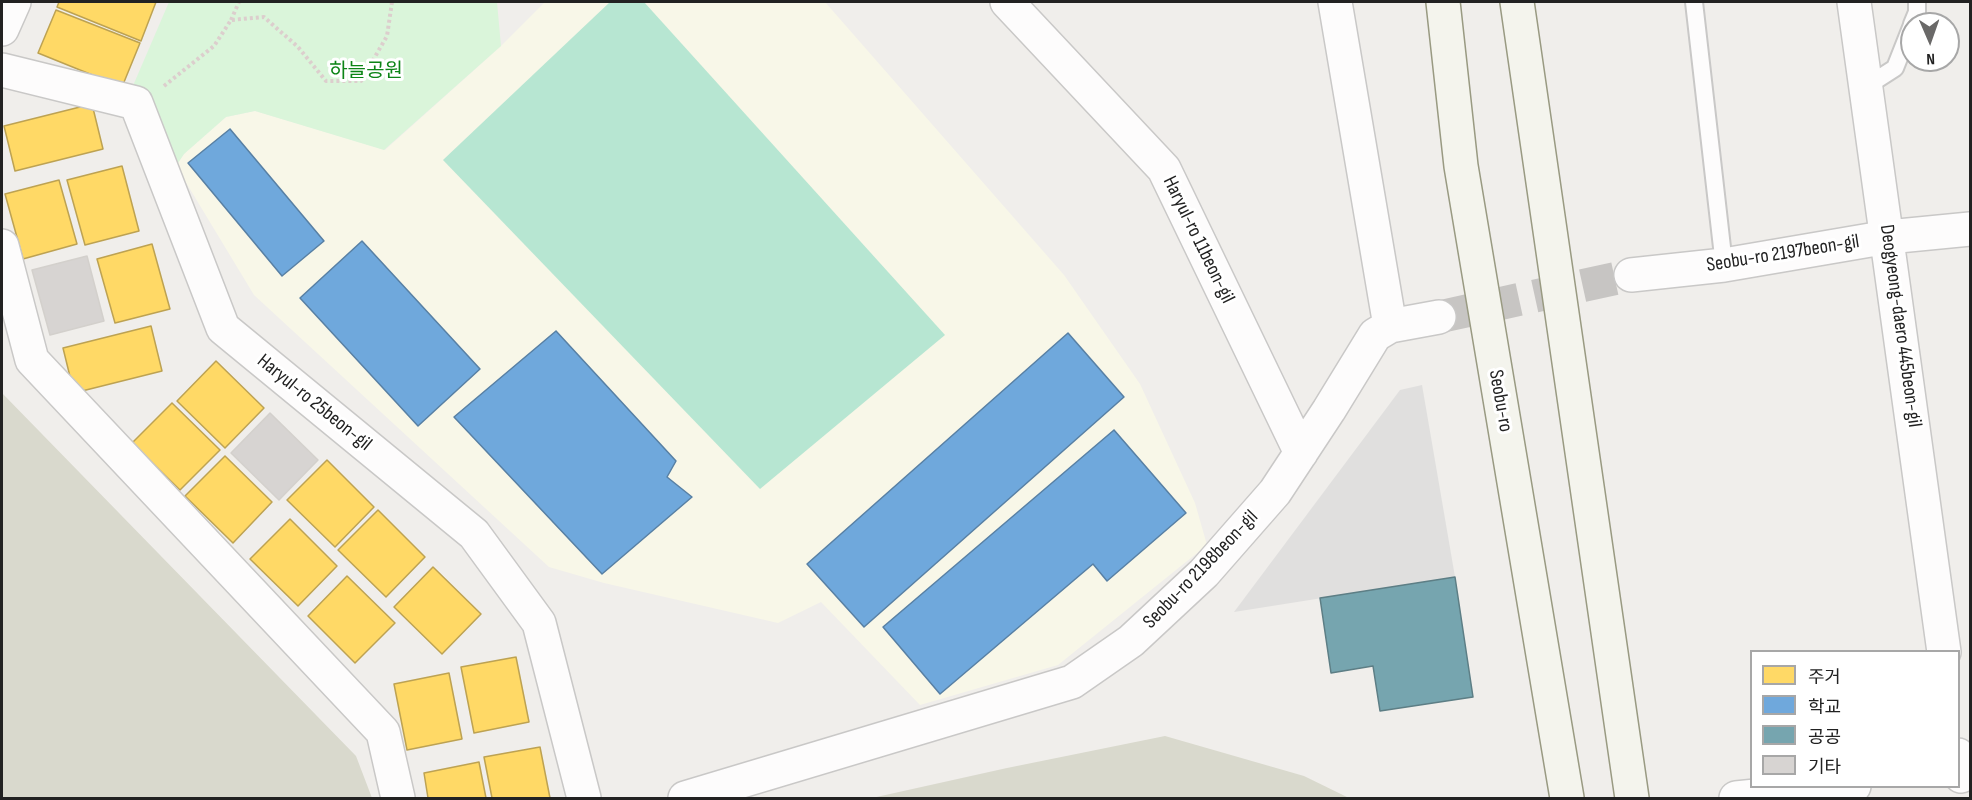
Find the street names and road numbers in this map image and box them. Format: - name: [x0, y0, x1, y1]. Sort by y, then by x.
- street label: Haryul-ro 11beon-gil: [1157, 172, 1239, 308]
- street label: Deogyeong-daero 445beon-gil: [1874, 223, 1926, 429]
- street label: Seobu-ro 2197beon-gil: [1705, 230, 1861, 278]
- street label: Haryul-ro 25beon-gil: [252, 349, 376, 457]
- street label: Seobu-ro: [1483, 368, 1517, 434]
- street label: Seobu-ro 2198beon-gil: [1138, 506, 1264, 634]

